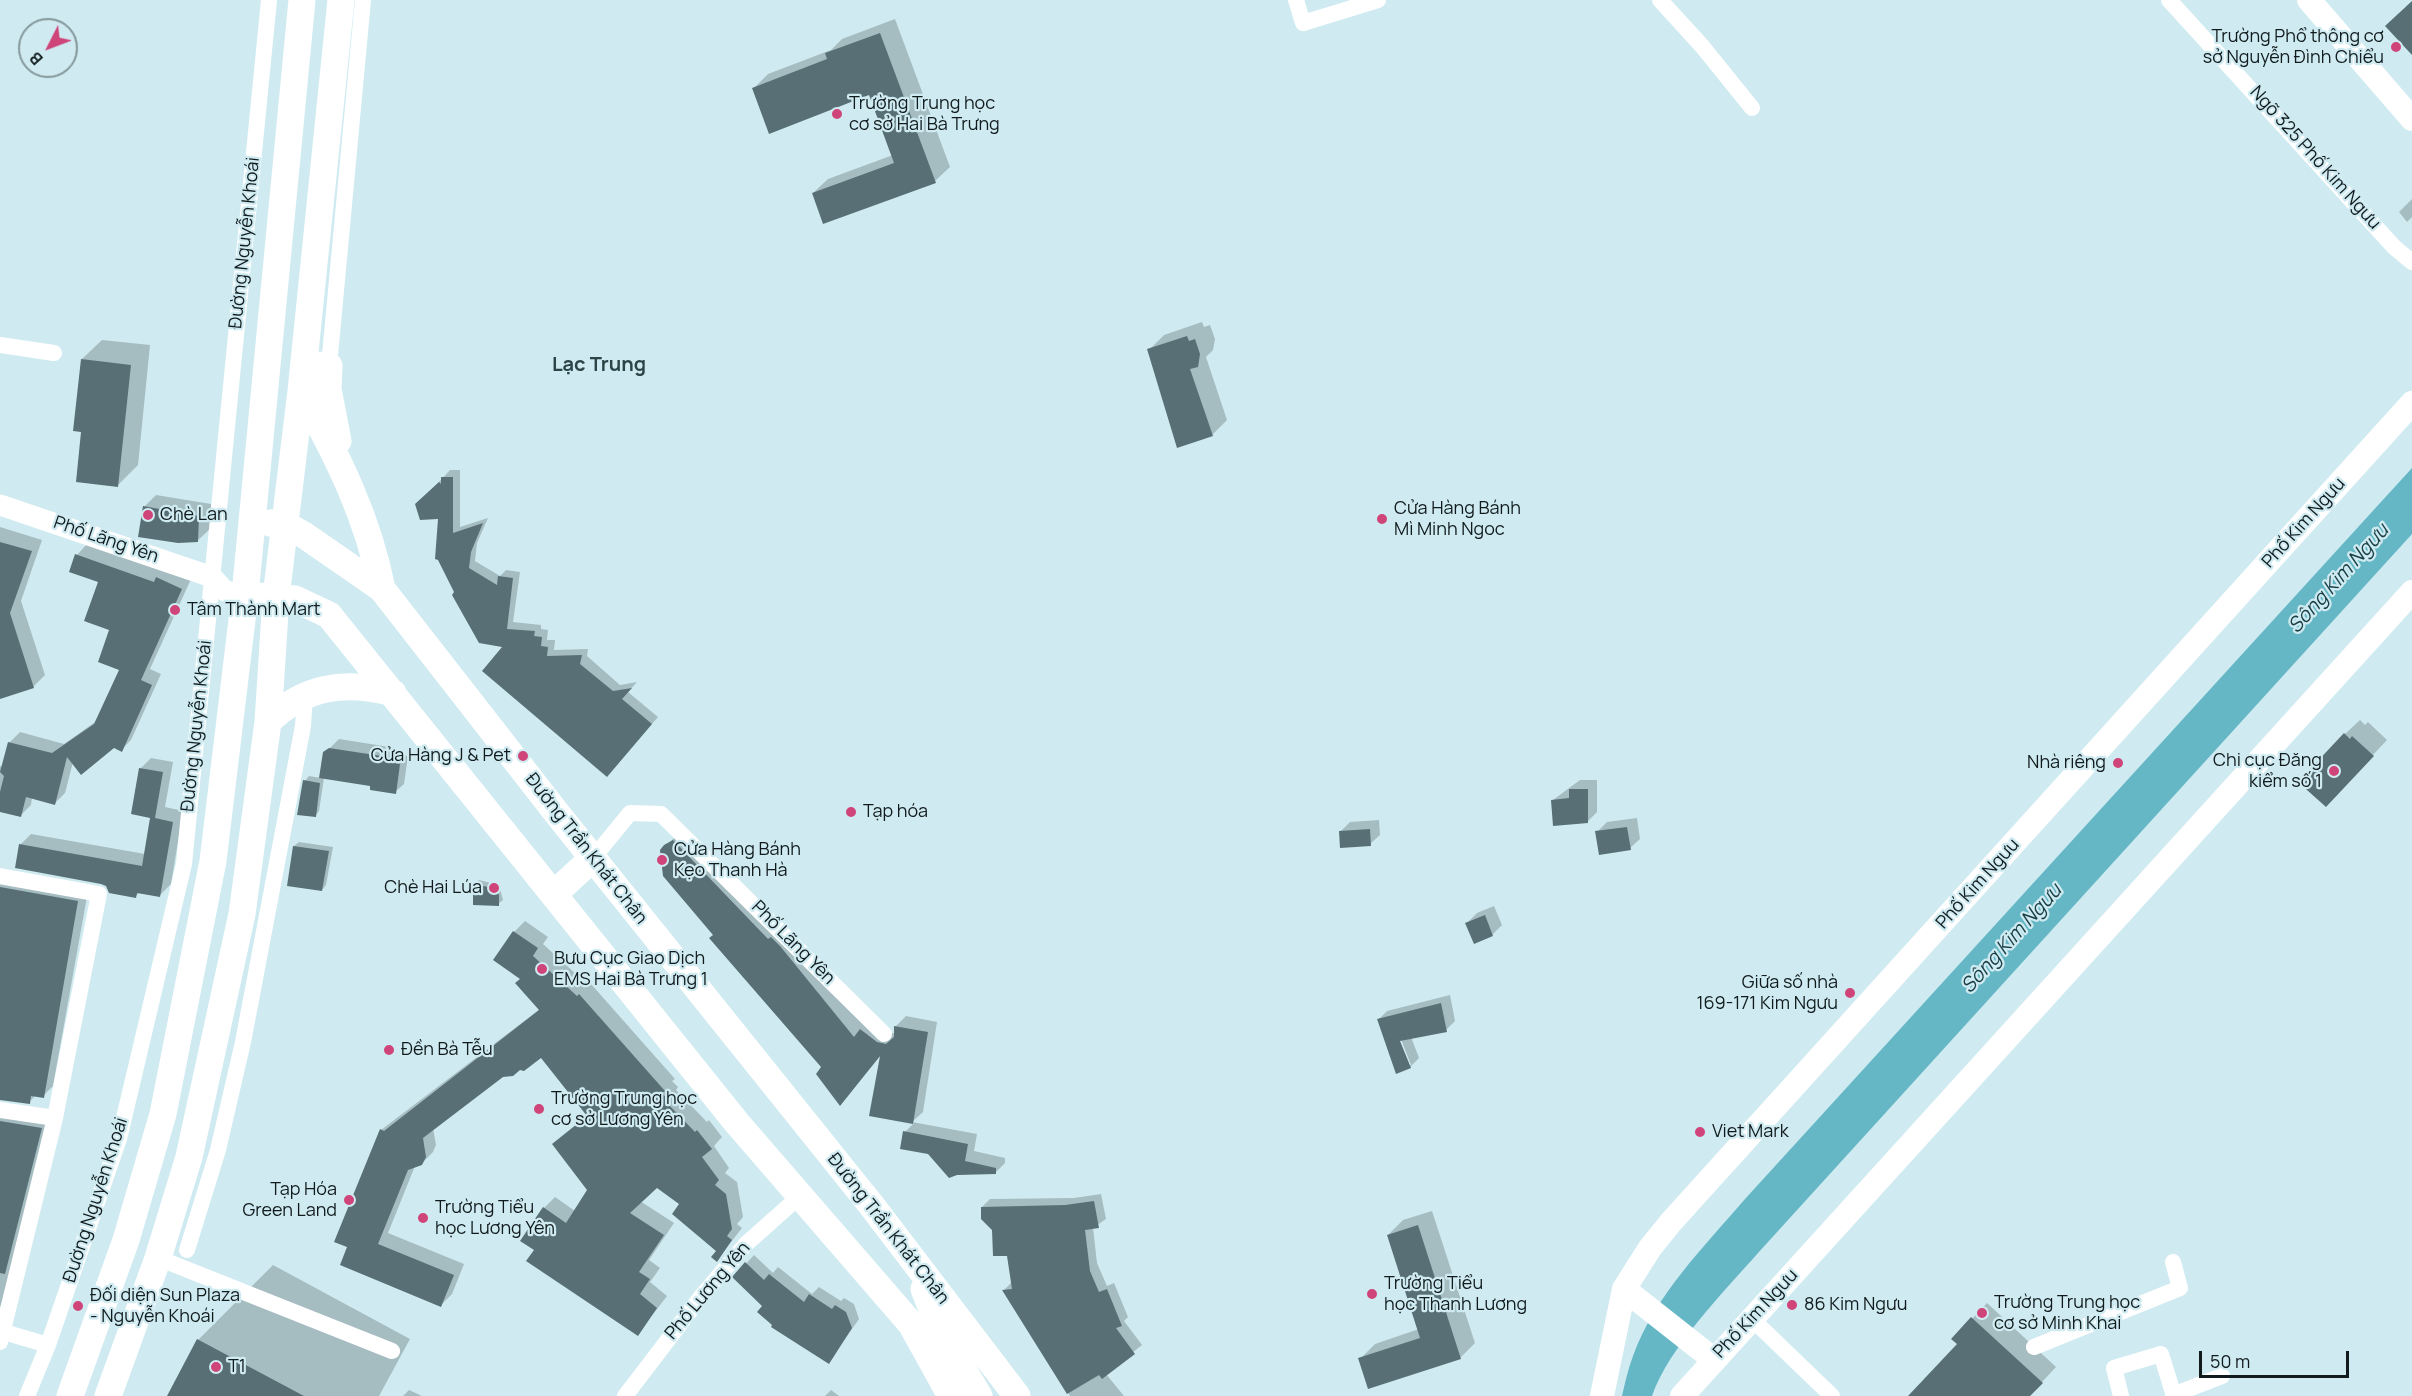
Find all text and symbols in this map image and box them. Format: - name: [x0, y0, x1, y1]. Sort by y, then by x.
- north arrow: [18, 18, 78, 78]
- place label: Trường Phổ thông cơ sở Nguyễn Đình Chiểu: [2203, 26, 2384, 68]
- marker: Trường Phổ thông cơ sở Nguyễn Đình Chiểu: [2389, 40, 2403, 54]
- text: B: [25, 48, 48, 70]
- street label: Ngõ 325 Phố Kim Ngưu: [2245, 82, 2385, 234]
- place label: Trường Trung học cơ sở Hai Bà Trưng: [849, 93, 1000, 136]
- marker: Trường Trung học cơ sở Hai Bà Trưng: [830, 107, 844, 121]
- street label: Đường Nguyễn Khoái: [225, 156, 265, 330]
- district label: Lạc Trung: [552, 353, 646, 377]
- street label: Phố Kim Ngưu: [2258, 473, 2350, 573]
- place label: Cửa Hàng Bánh Mì Minh Ngoc: [1394, 498, 1521, 540]
- place label: Chè Lan: [160, 504, 228, 526]
- marker: Chè Lan: [141, 508, 155, 522]
- street label: Phố Lãng Yên: [51, 512, 161, 568]
- marker: Cửa Hàng Bánh Mì Minh Ngoc: [1375, 512, 1389, 526]
- water label: Sông Kim Ngưu: [2284, 519, 2394, 639]
- place label: Tâm Thành Mart: [187, 599, 321, 621]
- marker: Tâm Thành Mart: [168, 603, 182, 617]
- street label: Đường Nguyễn Khoái: [177, 639, 217, 813]
- place label: Cửa Hàng J & Pet: [371, 745, 511, 767]
- marker: Cửa Hàng J & Pet: [516, 749, 530, 763]
- place label: Chi cục Đăng kiểm số 1: [2213, 750, 2322, 792]
- place label: Nhà riêng: [2027, 752, 2106, 774]
- marker: Nhà riêng: [2111, 756, 2125, 770]
- marker: Chi cục Đăng kiểm số 1: [2327, 764, 2341, 778]
- street label: Đường Trần Khát Chân: [520, 769, 652, 929]
- place label: Tạp hóa: [863, 801, 928, 823]
- marker: Tạp hóa: [844, 805, 858, 819]
- street label: Phố Kim Ngưu: [1932, 834, 2024, 934]
- place label: Cửa Hàng Bánh Kẹo Thanh Hà: [674, 839, 801, 882]
- marker: Cửa Hàng Bánh Kẹo Thanh Hà: [655, 853, 669, 867]
- place label: Chè Hai Lúa: [384, 877, 482, 899]
- water label: Sông Kim Ngưu: [1957, 879, 2067, 999]
- marker: Chè Hai Lúa: [487, 881, 501, 895]
- street label: Phố Lãng Yên: [747, 897, 839, 989]
- place label: Bưu Cục Giao Dịch EMS Hai Bà Trưng 1: [554, 948, 708, 990]
- marker: Bưu Cục Giao Dịch EMS Hai Bà Trưng 1: [535, 962, 549, 976]
- place label: Giữa số nhà 169-171 Kim Ngưu: [1696, 972, 1838, 1014]
- marker: Giữa số nhà 169-171 Kim Ngưu: [1843, 986, 1857, 1000]
- place label: Đền Bà Tễu: [401, 1039, 493, 1061]
- marker: Đền Bà Tễu: [382, 1043, 396, 1057]
- place label: Trường Trung học cơ sở Lương Yên: [551, 1088, 697, 1130]
- marker: Trường Trung học cơ sở Lương Yên: [532, 1102, 546, 1116]
- street label: Đường Nguyễn Khoái: [59, 1115, 133, 1285]
- place label: Viet Mark: [1712, 1121, 1789, 1143]
- marker: Viet Mark: [1693, 1125, 1707, 1139]
- street label: Đường Trần Khát Chân: [822, 1149, 954, 1309]
- place label: Tạp Hóa Green Land: [242, 1179, 337, 1222]
- marker: Tạp Hóa Green Land: [342, 1193, 356, 1207]
- place label: Trường Tiểu học Lương Yên: [435, 1197, 555, 1240]
- marker: Trường Tiểu học Lương Yên: [416, 1211, 430, 1225]
- street label: Phố Lương Yên: [661, 1238, 755, 1344]
- street label: Phố Kim Ngưu: [1709, 1265, 1803, 1363]
- place label: Trường Tiểu học Thanh Lương: [1384, 1273, 1527, 1316]
- place label: Đối diện Sun Plaza - Nguyễn Khoái: [90, 1285, 240, 1328]
- marker: Trường Tiểu học Thanh Lương: [1365, 1287, 1379, 1301]
- place label: Trường Trung học cơ sở Minh Khai: [1994, 1292, 2140, 1334]
- place label: 86 Kim Ngưu: [1804, 1294, 1907, 1316]
- marker: 86 Kim Ngưu: [1785, 1298, 1799, 1312]
- marker: Đối diện Sun Plaza - Nguyễn Khoái: [71, 1299, 85, 1313]
- marker: Trường Trung học cơ sở Minh Khai: [1975, 1306, 1989, 1320]
- scale bar: [2202, 1339, 2352, 1377]
- text: 50 m: [2210, 1349, 2250, 1373]
- place label: T1: [228, 1356, 246, 1378]
- marker: T1: [209, 1360, 223, 1374]

